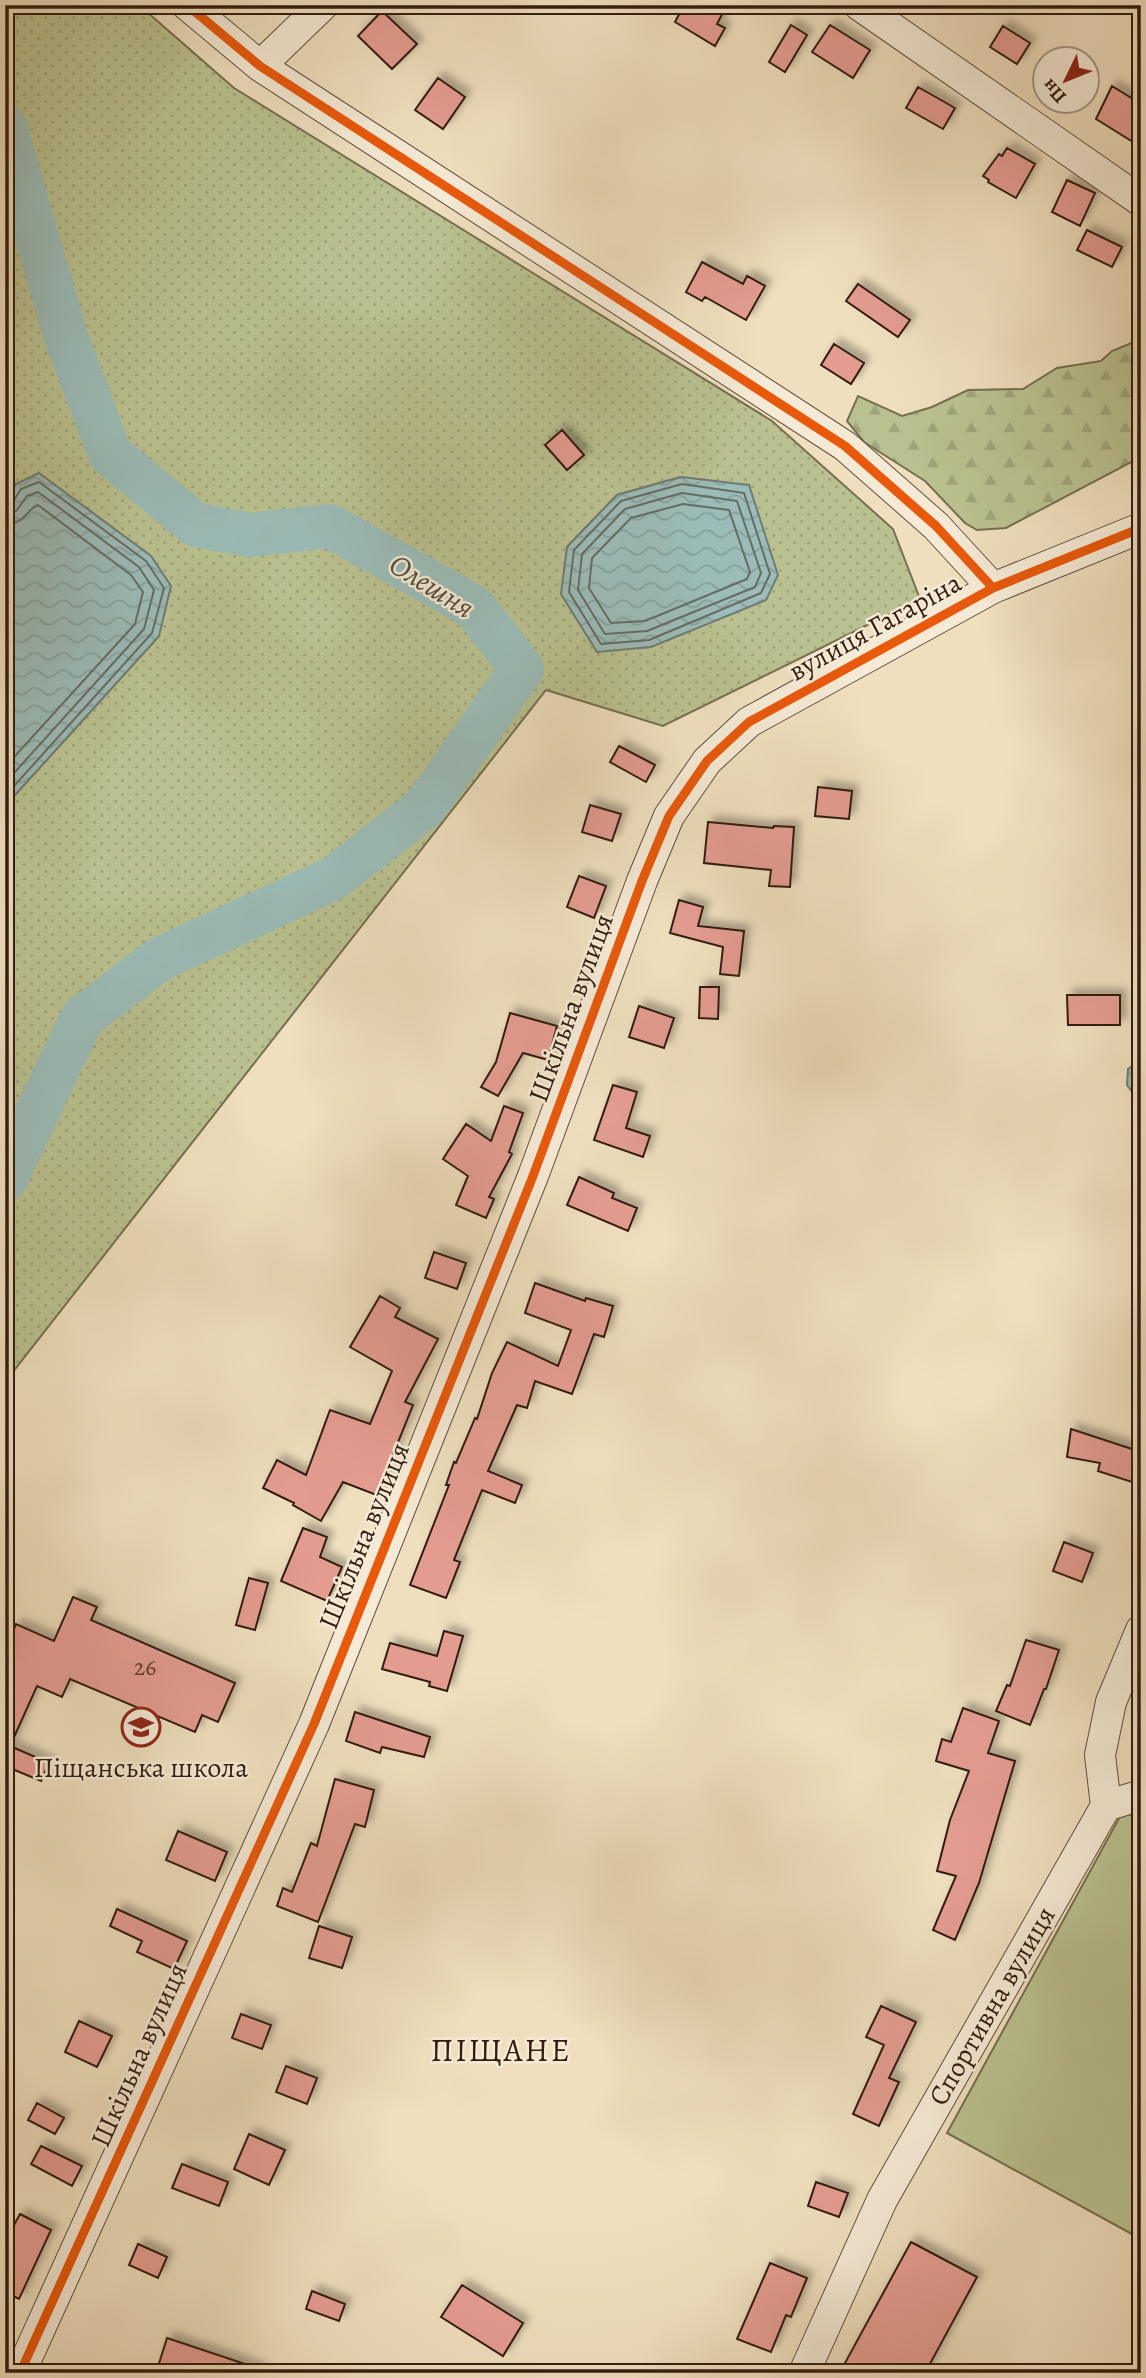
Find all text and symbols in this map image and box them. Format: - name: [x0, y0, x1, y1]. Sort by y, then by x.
- north arrow: [1030, 46, 1100, 116]
- text: Пн: [1036, 73, 1072, 109]
- water label: Олешня: [382, 544, 482, 628]
- street label: вулиця Гагаріна: [782, 564, 968, 690]
- street label: Шкільна вулиця: [519, 908, 623, 1108]
- street label: Шкільна вулиця: [309, 1437, 419, 1635]
- house number: 26: [134, 1651, 156, 1683]
- school or university icon: Піщанська школа: [120, 1706, 162, 1748]
- place label: Піщанська школа: [34, 1749, 248, 1787]
- street label: Спортивна вулиця: [920, 1899, 1064, 2113]
- street label: Шкільна вулиця: [81, 1957, 197, 2153]
- district label: ПІЩАНЕ: [430, 2028, 572, 2072]

